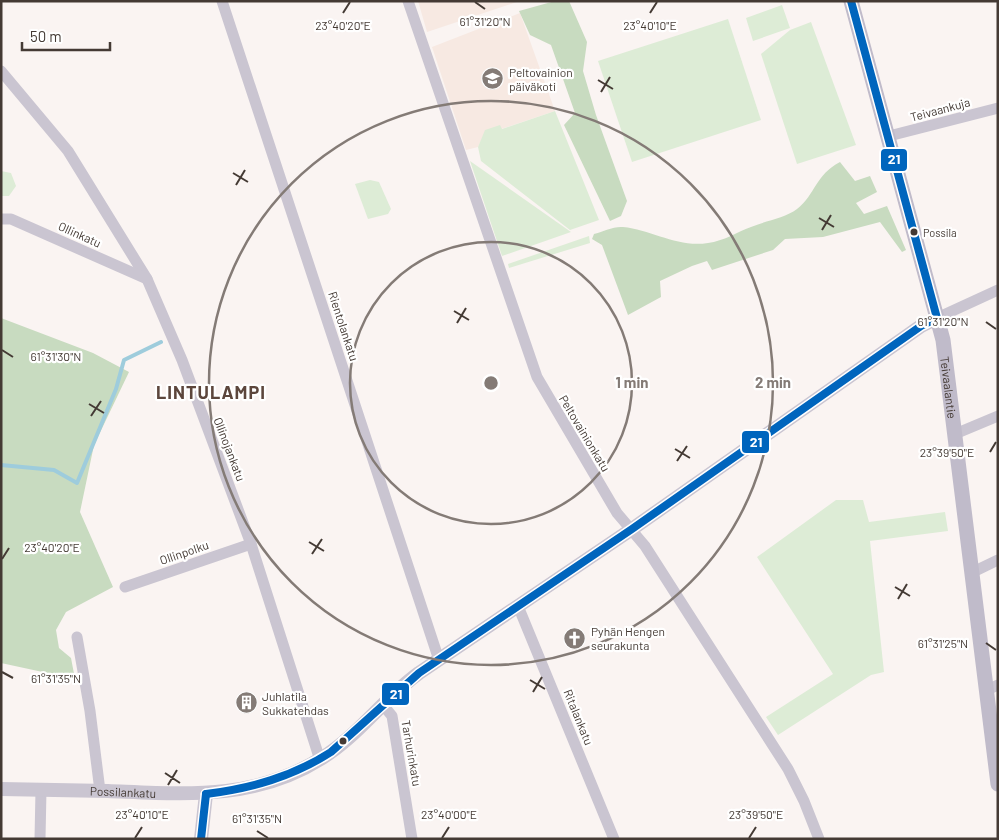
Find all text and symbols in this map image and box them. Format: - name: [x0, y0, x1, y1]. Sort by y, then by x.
- text: 61°31'20"N: [459, 14, 511, 28]
- text: 23°40'20"E: [315, 18, 371, 32]
- text: 23°40'10"E: [623, 18, 677, 32]
- scale bar: [22, 20, 110, 52]
- text: 50 m: [30, 27, 62, 45]
- place label: Peltovainion päiväkoti: [509, 65, 573, 93]
- school or university icon: Peltovainion päiväkoti: [481, 67, 505, 91]
- street label: Teivaankuja: [909, 94, 971, 124]
- line badge: 21: [880, 148, 908, 172]
- text: 21: [888, 150, 900, 167]
- street label: Ollinkatu: [56, 218, 104, 250]
- place label: Possila: [923, 226, 957, 239]
- marker: Possila: [909, 227, 919, 237]
- street label: Rientolankatu: [326, 290, 362, 362]
- text: 61°31'20"N: [917, 314, 969, 328]
- text: 61°31'30"N: [31, 349, 81, 363]
- street label: Teivaalantie: [938, 355, 960, 419]
- text: 1 min: [616, 373, 648, 391]
- text: 2 min: [755, 373, 791, 391]
- centre of rings: [482, 374, 500, 392]
- district label: LINTULAMPI: [156, 381, 266, 403]
- street label: Peltovainionkatu: [557, 392, 613, 474]
- street label: Ollinojankatu: [211, 415, 249, 483]
- line badge: 21: [741, 430, 770, 454]
- text: 21: [750, 433, 762, 450]
- text: 23°39'50"E: [920, 445, 974, 459]
- street label: Ollinpolku: [158, 537, 210, 567]
- text: 23°40'20"E: [24, 540, 80, 554]
- place label: Pyhän Hengen seurakunta: [591, 624, 665, 652]
- church icon: Pyhän Hengen seurakunta: [563, 626, 587, 650]
- text: 61°31'25"N: [918, 636, 968, 650]
- text: 61°31'35"N: [31, 671, 81, 685]
- line badge: 21: [381, 682, 410, 706]
- text: 21: [390, 685, 402, 702]
- street label: Ritalankatu: [561, 687, 597, 747]
- place label: Juhlatila Sukkatehdas: [262, 689, 329, 717]
- building icon: Juhlatila Sukkatehdas: [234, 691, 258, 715]
- street label: Tarhurinkatu: [399, 719, 425, 787]
- unlabelled marker: [338, 736, 348, 746]
- street label: Possilankatu: [90, 784, 156, 800]
- text: 23°40'10"E: [115, 807, 169, 821]
- text: 23°40'00"E: [421, 807, 477, 821]
- text: 23°39'50"E: [729, 807, 783, 821]
- text: 61°31'35"N: [232, 811, 282, 825]

